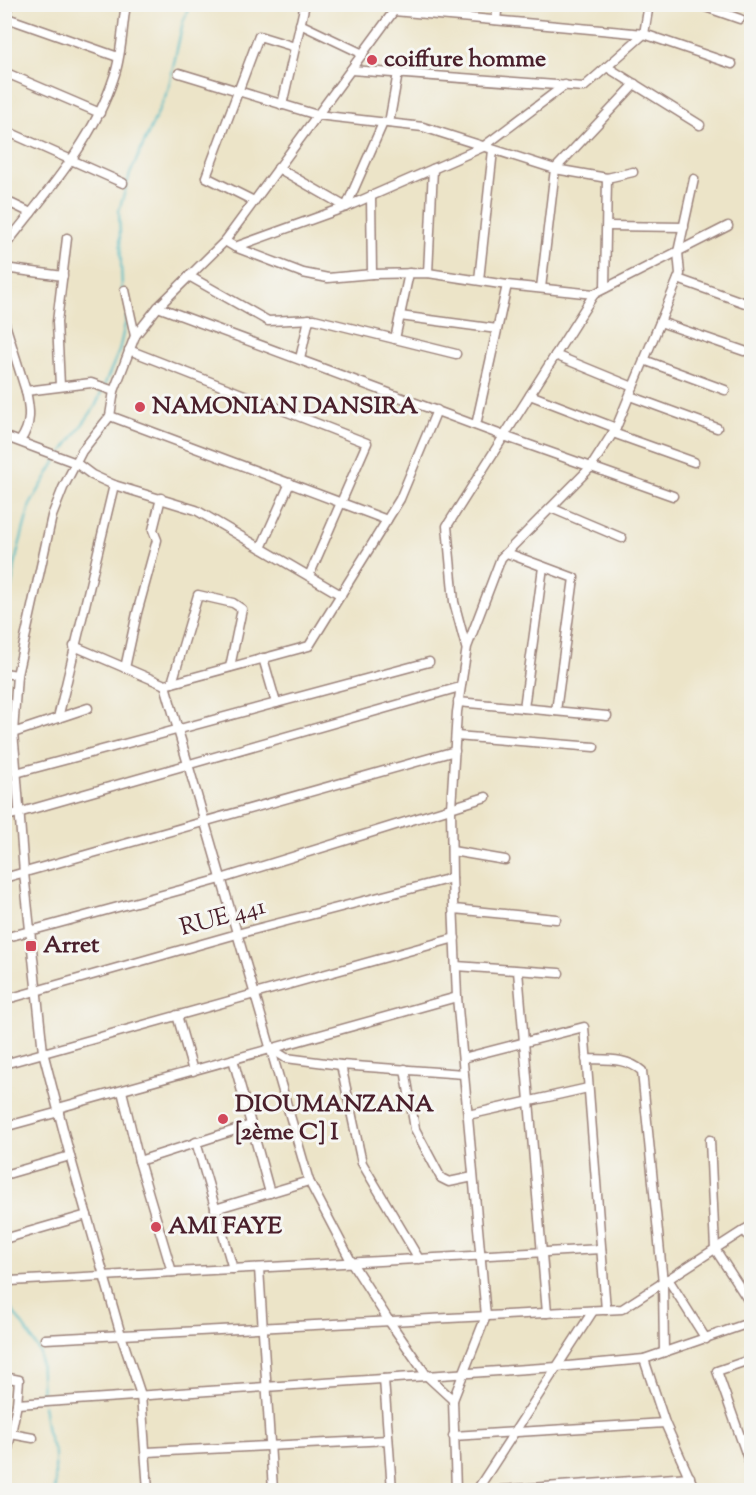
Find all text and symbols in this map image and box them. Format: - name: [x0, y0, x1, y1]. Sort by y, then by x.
- place label: coiffure homme: [384, 43, 546, 77]
- marker: coiffure homme: [365, 53, 379, 67]
- place label: NAMONIAN DANSIRA: [152, 390, 419, 424]
- marker: NAMONIAN DANSIRA: [133, 400, 147, 414]
- street label: RUE 441: [176, 890, 270, 946]
- place label: Arret: [43, 929, 100, 963]
- marker: Arret: [24, 939, 38, 953]
- place label: DIOUMANZANA [2ème C] I: [235, 1088, 434, 1150]
- marker: DIOUMANZANA [2ème C] I: [216, 1112, 230, 1126]
- place label: AMI FAYE: [168, 1210, 282, 1244]
- marker: AMI FAYE: [149, 1220, 163, 1234]

